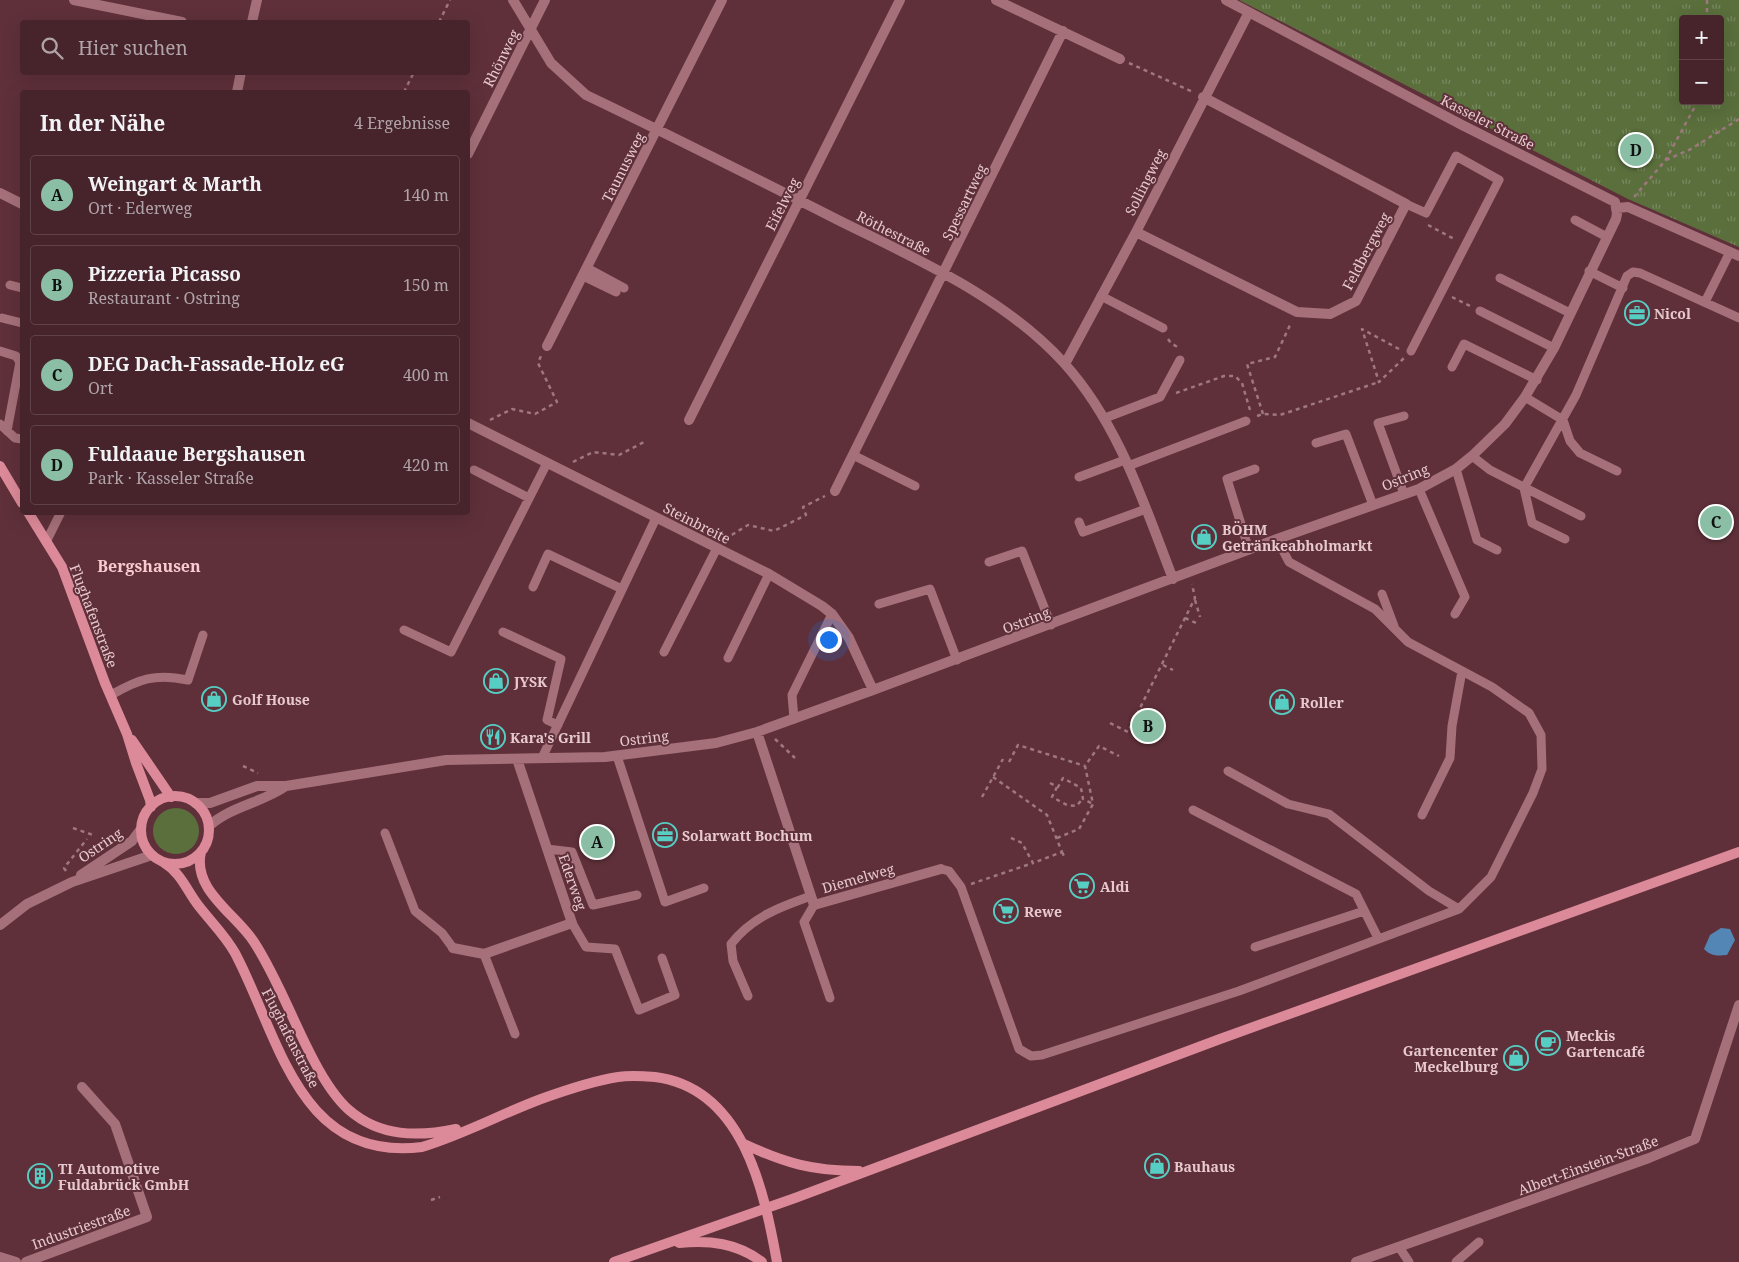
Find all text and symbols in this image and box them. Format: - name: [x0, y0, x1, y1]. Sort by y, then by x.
- map controls: [1679, 15, 1724, 105]
- button: +: [1679, 15, 1724, 60]
- search box: [20, 20, 470, 75]
- street label: Rhönweg: [478, 26, 524, 90]
- icon: search: [38, 34, 66, 62]
- text: Hier suchen: [78, 35, 188, 61]
- button: −: [1679, 60, 1724, 105]
- street label: Kasseler Straße: [1438, 90, 1538, 154]
- text: In der Nähe: [40, 109, 165, 137]
- text: 4 Ergebnisse: [354, 112, 450, 134]
- street label: Taunusweg: [597, 128, 649, 205]
- pin: D: [1620, 131, 1652, 169]
- street label: Sollingweg: [1120, 145, 1170, 219]
- street label: Spessartweg: [937, 160, 991, 243]
- text: Weingart & Marth: [88, 171, 262, 197]
- street label: Eifelweg: [761, 174, 804, 234]
- text: A: [51, 184, 63, 206]
- text: 140 m: [403, 184, 449, 206]
- text: Ort · Ederweg: [88, 197, 192, 219]
- street label: Röthestraße: [854, 206, 934, 260]
- street label: Feldbergweg: [1338, 208, 1395, 293]
- text: Pizzeria Picasso: [88, 261, 241, 287]
- text: B: [52, 274, 62, 296]
- text: 150 m: [403, 274, 449, 296]
- text: Restaurant · Ostring: [88, 287, 240, 309]
- office icon: Nicol: [1624, 300, 1650, 326]
- place label: Nicol: [1654, 304, 1691, 323]
- text: DEG Dach-Fassade-Holz eG: [88, 351, 345, 377]
- text: C: [52, 364, 62, 386]
- text: 400 m: [403, 364, 449, 386]
- text: Ort: [88, 377, 113, 399]
- text: Fuldaaue Bergshausen: [88, 441, 306, 467]
- text: D: [51, 454, 63, 476]
- text: 420 m: [403, 454, 449, 476]
- street label: Ostring: [1379, 459, 1432, 495]
- text: Park · Kasseler Straße: [88, 467, 254, 489]
- street label: Steinbreite: [660, 498, 734, 548]
- pin: C: [1700, 503, 1732, 541]
- place label: BÖHM Getränkeabholmarkt: [1222, 520, 1373, 555]
- shop icon: BÖHM Getränkeabholmarkt: [1191, 524, 1217, 550]
- district label: Bergshausen: [97, 555, 201, 577]
- street label: Flughafenstraße: [66, 561, 122, 671]
- street label: Ostring: [1000, 602, 1053, 638]
- your location: [816, 627, 842, 653]
- shop icon: JYSK: [483, 668, 509, 694]
- place label: JYSK: [513, 672, 548, 691]
- shop icon: Golf House: [201, 686, 227, 712]
- shop icon: Roller: [1269, 689, 1295, 715]
- place label: Golf House: [232, 690, 310, 709]
- place label: Roller: [1300, 693, 1344, 712]
- pin: B: [1132, 707, 1164, 745]
- restaurant icon: Kara's Grill: [480, 724, 506, 750]
- street label: Ostring: [618, 726, 670, 750]
- place label: Kara's Grill: [510, 728, 591, 747]
- office icon: Solarwatt Bochum: [652, 822, 678, 848]
- street label: Ostring: [74, 823, 126, 867]
- pin: A: [581, 823, 613, 861]
- place label: Solarwatt Bochum: [682, 826, 813, 845]
- street label: Ederweg: [554, 851, 592, 913]
- street label: Diemelweg: [820, 859, 897, 897]
- supermarket icon: Aldi: [1069, 873, 1095, 899]
- place label: Aldi: [1100, 877, 1130, 896]
- supermarket icon: Rewe: [993, 898, 1019, 924]
- place label: Rewe: [1024, 902, 1062, 921]
- street label: Flughafenstraße: [258, 985, 324, 1091]
- place label: Meckis Gartencafé: [1566, 1026, 1645, 1061]
- cafe icon: Meckis Gartencafé: [1535, 1030, 1561, 1056]
- place label: Gartencenter Meckelburg: [1403, 1041, 1499, 1076]
- shop icon: Gartencenter Meckelburg: [1503, 1045, 1529, 1071]
- street label: Albert-Einstein-Straße: [1515, 1131, 1661, 1199]
- shop icon: Bauhaus: [1144, 1153, 1170, 1179]
- place label: Bauhaus: [1174, 1157, 1235, 1176]
- place label: TI Automotive Fuldabrück GmbH: [58, 1159, 190, 1194]
- building icon: TI Automotive Fuldabrück GmbH: [27, 1163, 53, 1189]
- street label: Industriestraße: [29, 1200, 133, 1254]

